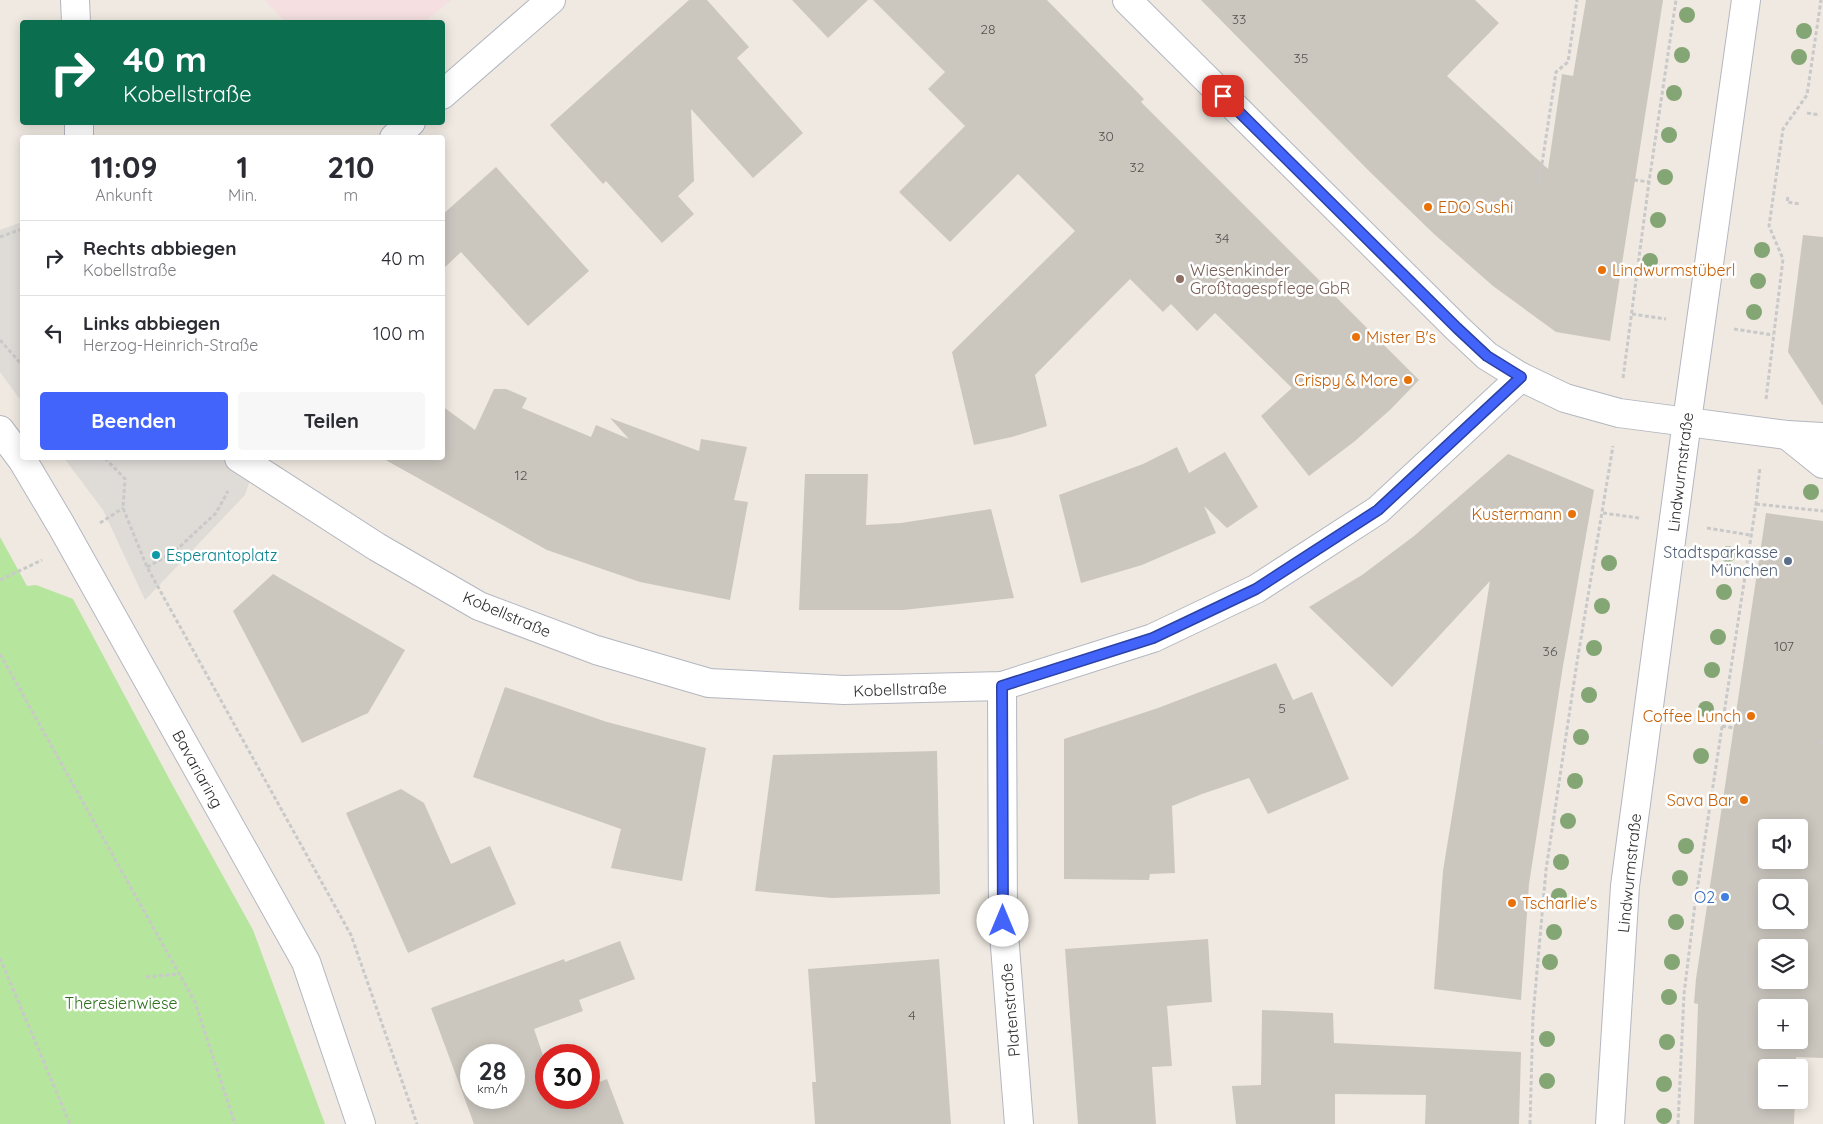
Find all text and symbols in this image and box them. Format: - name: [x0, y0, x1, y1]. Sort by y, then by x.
- house number: 33: [1232, 10, 1246, 28]
- house number: 28: [980, 20, 996, 38]
- text: 40 m: [123, 37, 207, 81]
- icon: right: [40, 40, 105, 105]
- house number: 35: [1294, 49, 1308, 67]
- pin: [1202, 75, 1244, 117]
- text: Kobellstraße: [123, 80, 252, 108]
- icon: arrive: [1209, 82, 1237, 110]
- house number: 30: [1098, 127, 1114, 145]
- text: 11:09: [91, 148, 158, 186]
- text: 1: [237, 148, 248, 186]
- text: 210: [327, 148, 374, 186]
- house number: 32: [1129, 158, 1145, 176]
- text: Ankunft: [95, 185, 153, 205]
- text: Min.: [228, 185, 257, 205]
- text: m: [344, 185, 358, 205]
- place label: EDO Sushi: [1438, 197, 1513, 217]
- marker: EDO Sushi: [1422, 201, 1434, 213]
- house number: 34: [1215, 229, 1229, 247]
- text: Rechts abbiegen: [83, 236, 236, 260]
- icon: right: [40, 244, 68, 272]
- text: 40 m: [381, 246, 425, 270]
- text: Kobellstraße: [83, 260, 177, 280]
- place label: Wiesenkinder Großtagespflege GbR: [1190, 260, 1350, 298]
- place label: Lindwurmstüberl: [1612, 260, 1735, 280]
- marker: Lindwurmstüberl: [1596, 264, 1608, 276]
- marker: Wiesenkinder Großtagespflege GbR: [1174, 273, 1186, 285]
- text: Links abbiegen: [83, 311, 220, 335]
- icon: left: [40, 319, 68, 347]
- text: 100 m: [373, 321, 425, 345]
- place label: Mister B's: [1366, 327, 1436, 347]
- marker: Mister B's: [1350, 331, 1362, 343]
- text: Herzog-Heinrich-Straße: [83, 335, 258, 355]
- place label: Crispy & More: [1294, 370, 1398, 390]
- marker: Crispy & More: [1402, 374, 1414, 386]
- button: Beenden: [40, 392, 228, 450]
- button: Teilen: [238, 392, 425, 450]
- street label: Lindwurmstraße: [1663, 411, 1697, 533]
- house number: 12: [515, 466, 528, 484]
- place label: Kustermann: [1471, 504, 1562, 524]
- marker: Kustermann: [1566, 508, 1578, 520]
- place label: Stadtsparkasse München: [1663, 542, 1778, 580]
- place label: Esperantoplatz: [166, 545, 277, 565]
- marker: Esperantoplatz: [150, 549, 162, 561]
- marker: Stadtsparkasse München: [1782, 555, 1794, 567]
- street label: Kobellstraße: [460, 587, 554, 641]
- house number: 107: [1774, 637, 1794, 655]
- house number: 36: [1543, 642, 1558, 660]
- street label: Kobellstraße: [853, 677, 947, 701]
- house number: 5: [1278, 699, 1286, 717]
- place label: Coffee Lunch: [1643, 706, 1741, 726]
- marker: Coffee Lunch: [1745, 710, 1757, 722]
- street label: Bavariaring: [168, 726, 228, 812]
- place label: Sava Bar: [1667, 790, 1734, 810]
- marker: Sava Bar: [1738, 794, 1750, 806]
- street label: Lindwurmstraße: [1613, 812, 1645, 934]
- map controls: [1758, 819, 1808, 1109]
- button: sound: [1758, 819, 1808, 869]
- button: search: [1758, 879, 1808, 929]
- place label: O2: [1694, 887, 1715, 907]
- marker: O2: [1719, 891, 1731, 903]
- place label: Tscharlie's: [1522, 893, 1597, 913]
- position arrow: [976, 894, 1028, 946]
- marker: Tscharlie's: [1506, 897, 1518, 909]
- button: layers: [1758, 939, 1808, 989]
- street label: Platenstraße: [996, 962, 1024, 1058]
- park label: Theresienwiese: [65, 993, 177, 1013]
- button: +: [1758, 999, 1808, 1049]
- house number: 4: [908, 1006, 916, 1024]
- speed limit sign: 30: [535, 1044, 600, 1109]
- text: 28: [479, 1055, 506, 1086]
- button: −: [1758, 1059, 1808, 1109]
- text: km/h: [477, 1081, 508, 1096]

